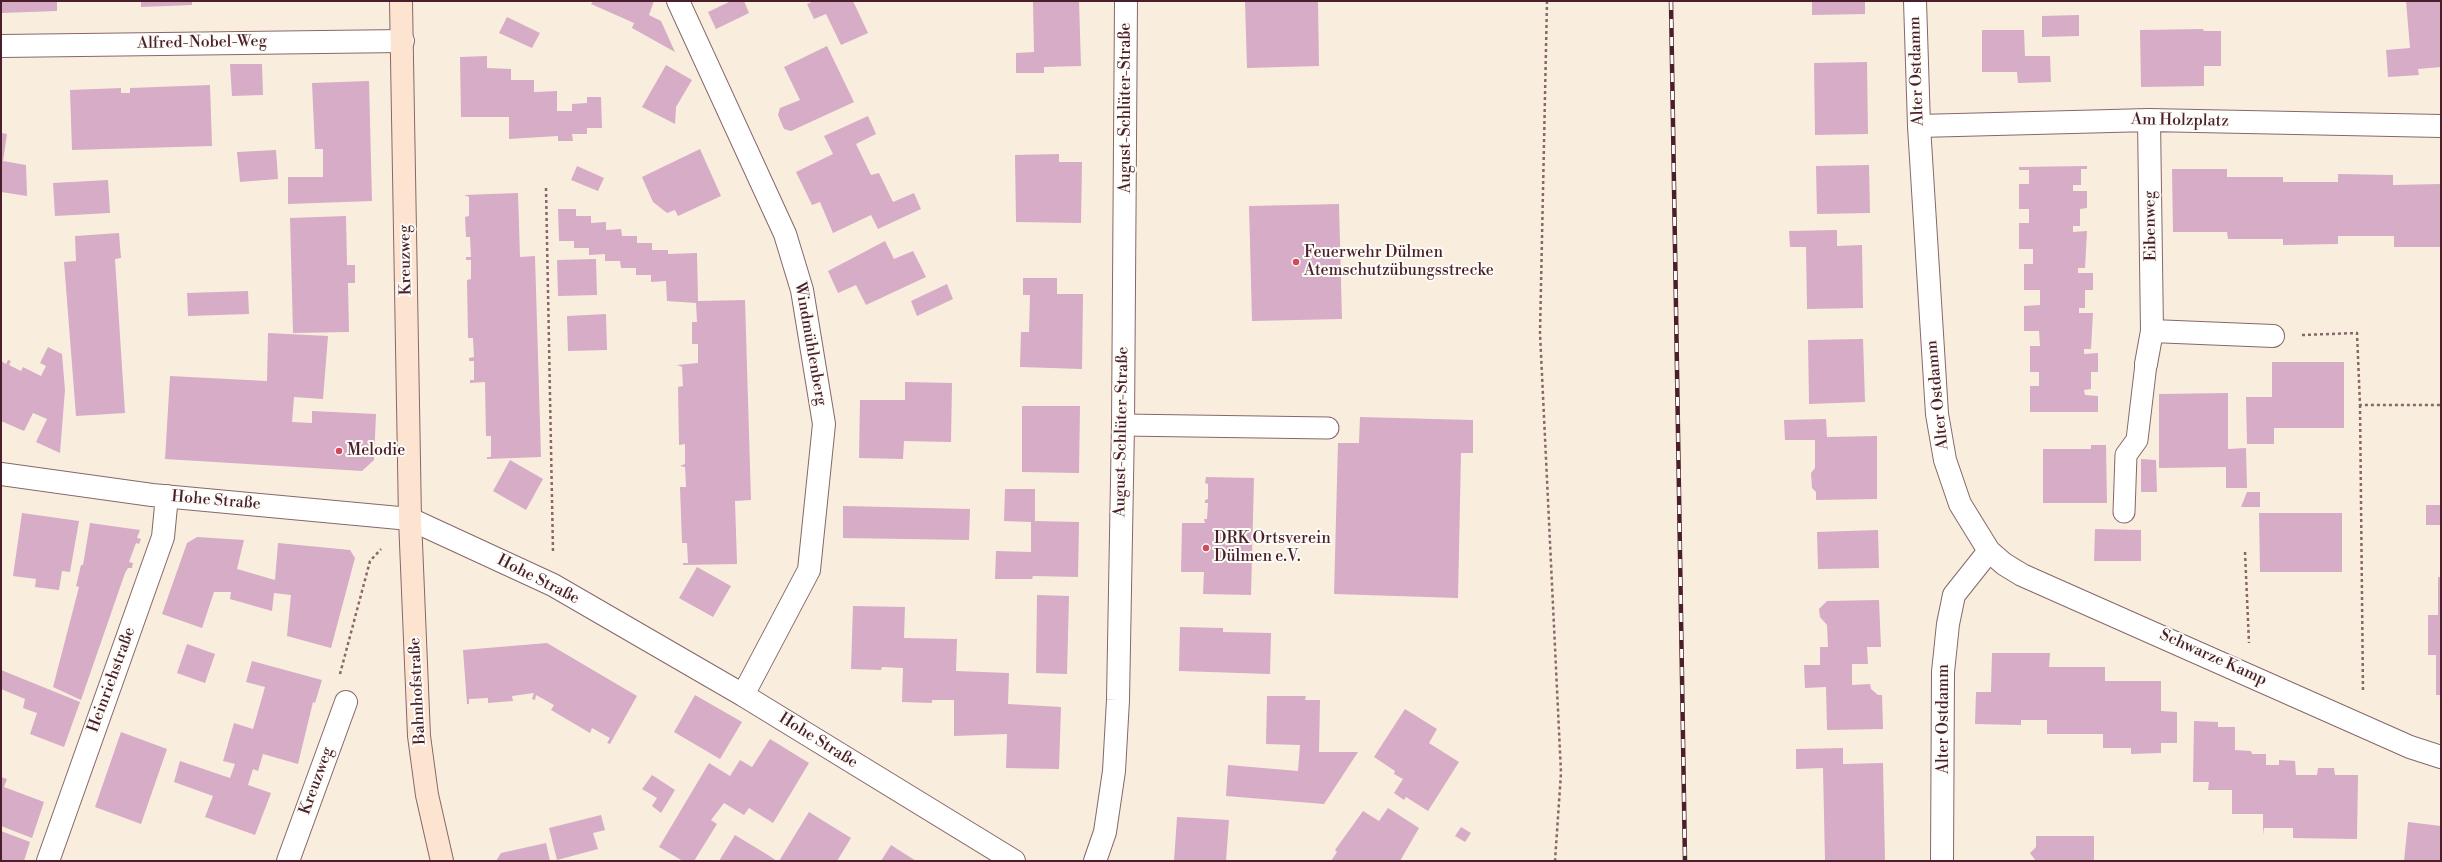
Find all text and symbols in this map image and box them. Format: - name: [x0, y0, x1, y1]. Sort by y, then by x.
- street label: Alter Ostdamm: [1905, 16, 1929, 126]
- street label: August-Schlüter-Straße: [1116, 23, 1136, 193]
- street label: Alfred-Nobel-Weg: [137, 32, 267, 54]
- street label: Am Holzplatz: [2131, 111, 2229, 131]
- street label: Eibenweg: [2141, 191, 2161, 261]
- street label: Kreuzweg: [396, 225, 416, 295]
- place label: Feuerwehr Dülmen Atemschutzübungsstrecke: [1304, 243, 1494, 281]
- marker: Feuerwehr Dülmen Atemschutzübungsstrecke: [1291, 257, 1301, 267]
- street label: Windmühlenberg: [790, 281, 830, 407]
- street label: Alter Ostdamm: [1923, 339, 1953, 451]
- street label: August-Schlüter-Straße: [1111, 347, 1133, 517]
- place label: Melodie: [347, 441, 405, 461]
- marker: Melodie: [334, 446, 344, 456]
- street label: Hohe Straße: [171, 488, 261, 514]
- place label: DRK Ortsverein Dülmen e.V.: [1214, 529, 1331, 567]
- marker: DRK Ortsverein Dülmen e.V.: [1201, 543, 1211, 553]
- street label: Hohe Straße: [494, 551, 582, 609]
- street label: Heinrichstraße: [84, 625, 140, 735]
- street label: Schwarze Kamp: [2156, 626, 2270, 690]
- street label: Bahnhofstraße: [406, 637, 430, 745]
- street label: Alter Ostdamm: [1934, 664, 1954, 774]
- street label: Hohe Straße: [775, 709, 861, 773]
- street label: Kreuzweg: [296, 745, 338, 817]

